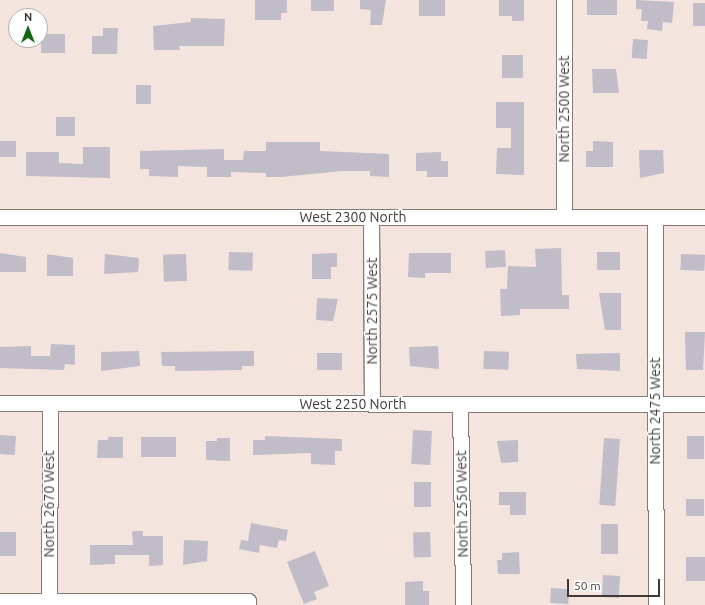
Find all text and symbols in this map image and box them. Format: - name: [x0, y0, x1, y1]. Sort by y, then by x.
- north arrow: [8, 8, 48, 48]
- text: N: [24, 11, 32, 23]
- street label: North 2500 West: [556, 55, 572, 163]
- street label: West 2300 North: [299, 209, 407, 225]
- street label: North 2575 West: [364, 257, 380, 365]
- street label: North 2475 West: [647, 357, 663, 465]
- street label: West 2250 North: [299, 396, 407, 412]
- street label: North 2670 West: [41, 450, 57, 558]
- street label: North 2550 West: [453, 450, 471, 558]
- scale bar: [569, 571, 662, 597]
- text: 50 m: [574, 579, 601, 592]

